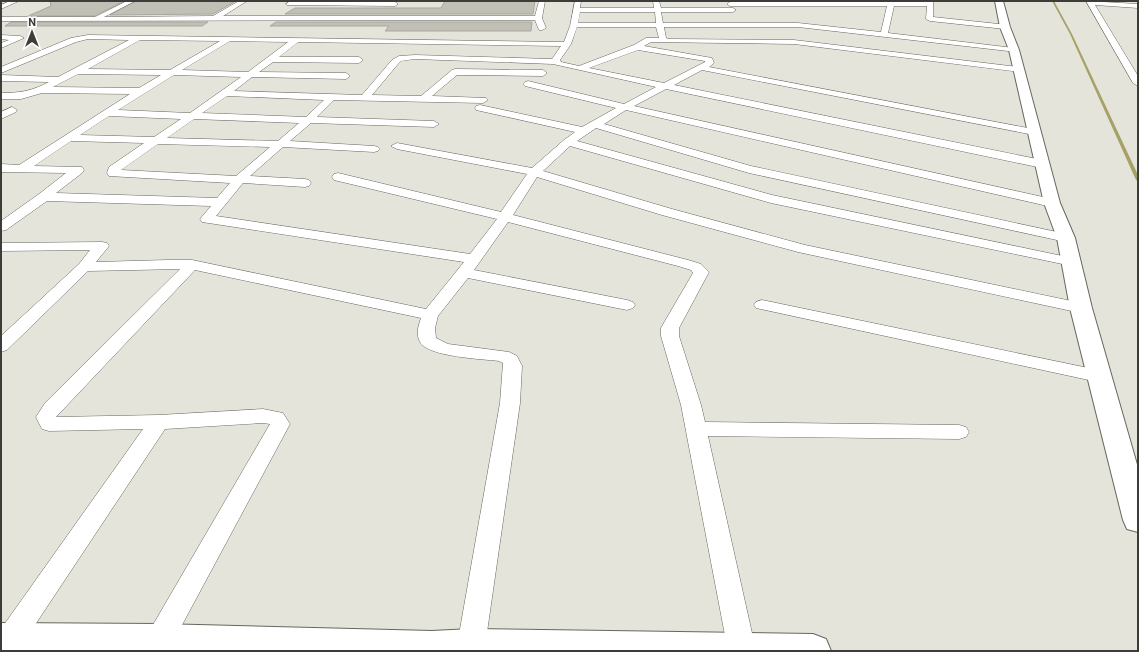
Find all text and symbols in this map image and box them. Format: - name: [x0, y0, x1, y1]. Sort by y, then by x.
- north arrow: [12, 12, 52, 52]
- text: N: [28, 16, 36, 29]

